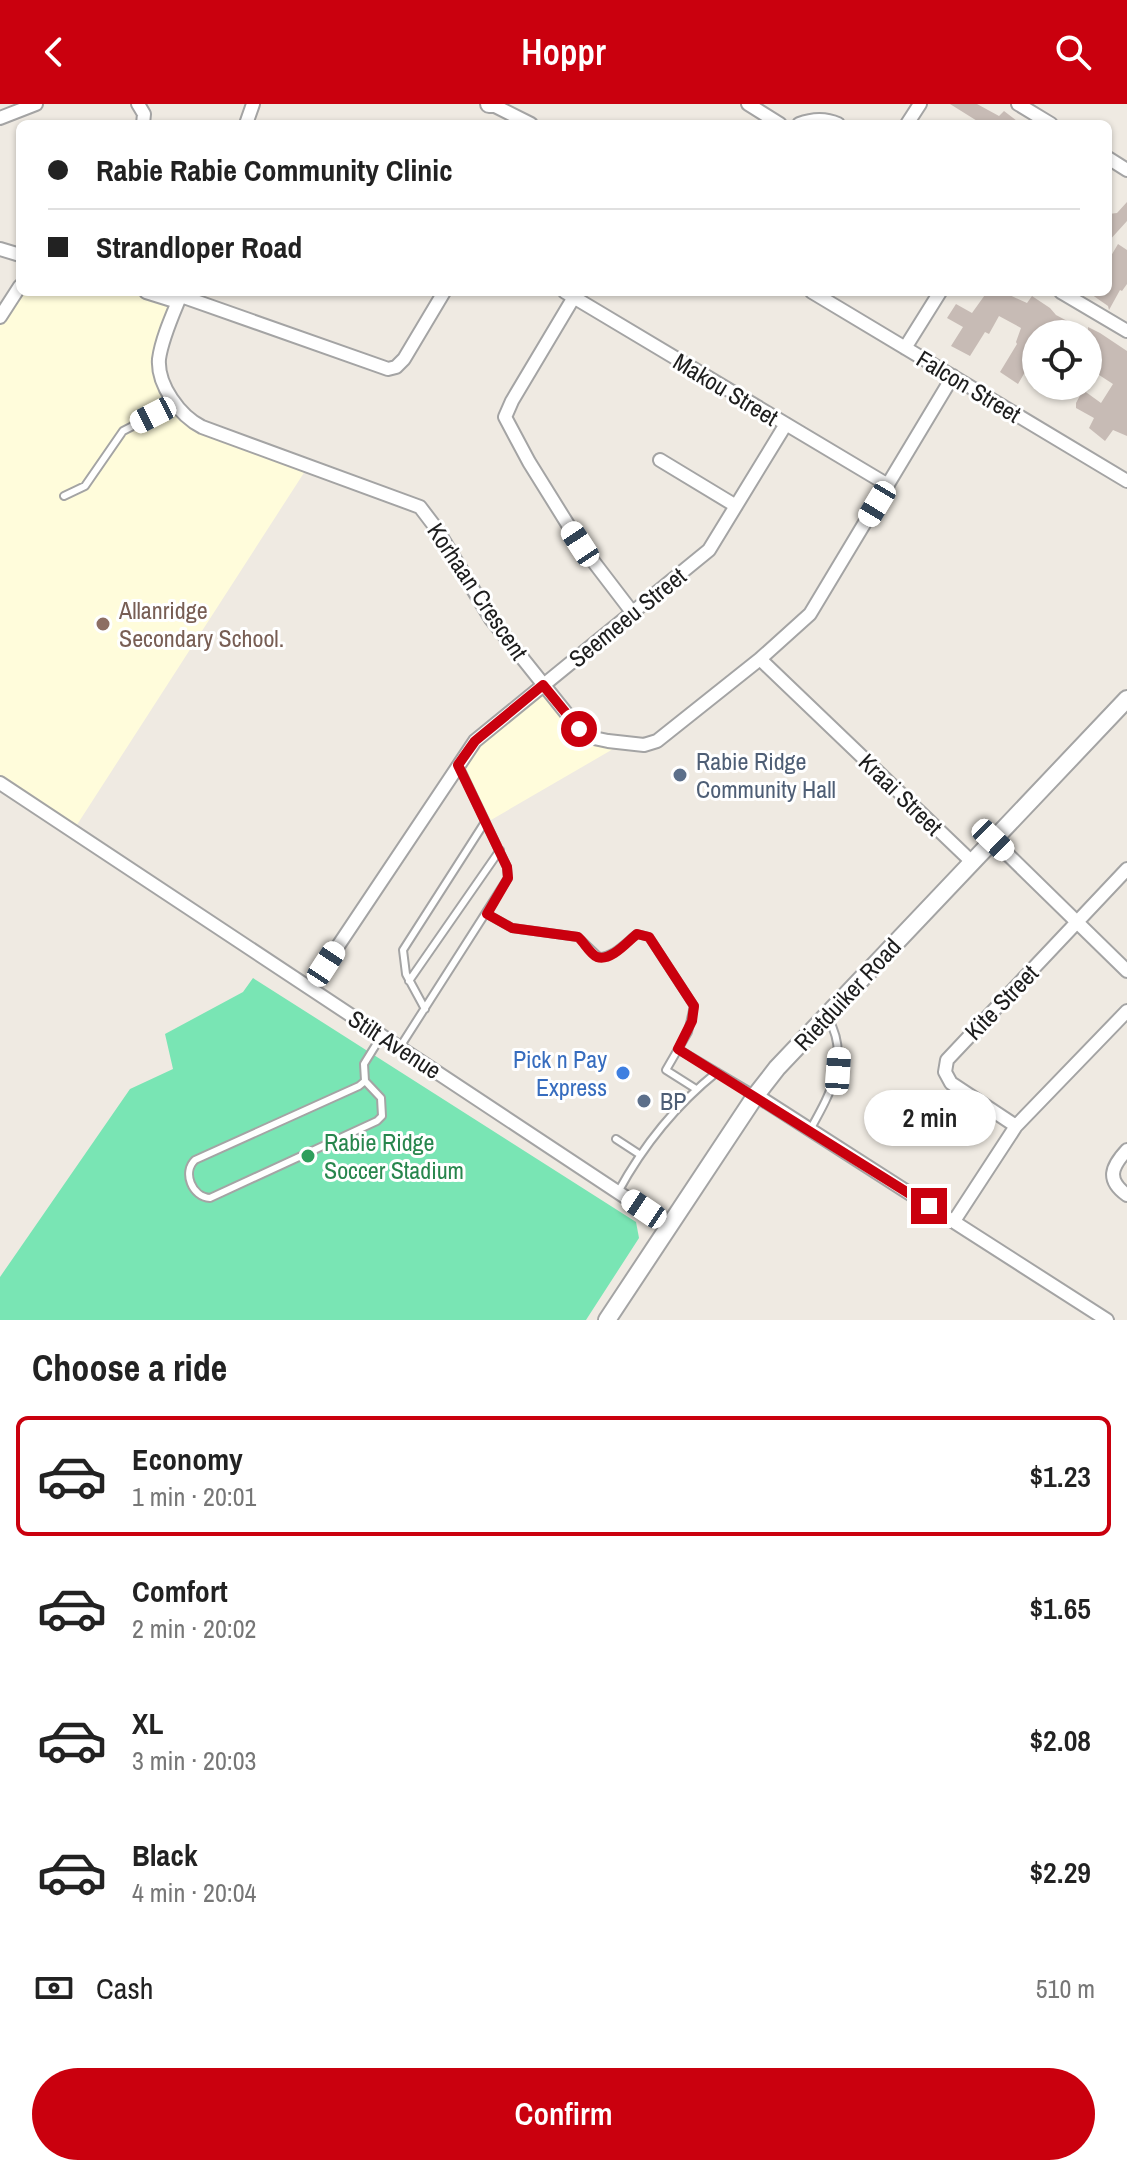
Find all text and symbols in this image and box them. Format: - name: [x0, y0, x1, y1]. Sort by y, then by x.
- text: Hoppr: [521, 28, 606, 76]
- icon: back: [32, 30, 76, 74]
- icon: search: [1051, 30, 1095, 74]
- text: Rabie Rabie Community Clinic: [96, 150, 453, 190]
- text: Strandloper Road: [96, 227, 302, 267]
- map controls: [1022, 320, 1102, 400]
- button: locate: [1022, 320, 1102, 400]
- street label: Falcon Street: [911, 342, 1027, 430]
- street label: Makou Street: [668, 345, 785, 433]
- car: [126, 393, 180, 437]
- car: [854, 477, 900, 531]
- street label: Korhaan Crescent: [420, 516, 536, 666]
- car: [557, 517, 603, 571]
- street label: Seemeeu Street: [562, 559, 693, 674]
- place label: Allanridge Secondary School.: [118, 594, 284, 654]
- marker: Allanridge Secondary School.: [94, 615, 112, 633]
- route start: [561, 711, 597, 747]
- place label: Rabie Ridge Community Hall: [696, 745, 836, 805]
- street label: Kraai Street: [852, 746, 950, 842]
- marker: Rabie Ridge Community Hall: [671, 766, 689, 784]
- car: [967, 815, 1019, 865]
- street label: Rietduiker Road: [786, 931, 908, 1057]
- car: [303, 937, 349, 991]
- street label: Kite Street: [957, 957, 1045, 1047]
- street label: Stilt Avenue: [342, 1002, 448, 1086]
- place label: Pick n Pay Express: [513, 1043, 607, 1103]
- car: [824, 1046, 852, 1096]
- marker: Pick n Pay Express: [614, 1064, 632, 1082]
- place label: BP: [660, 1085, 686, 1117]
- callout: 2 min: [863, 1090, 995, 1146]
- marker: BP: [635, 1092, 653, 1110]
- text: 2 min: [903, 1100, 957, 1135]
- place label: Rabie Ridge Soccer Stadium: [324, 1126, 464, 1186]
- marker: Rabie Ridge Soccer Stadium: [299, 1147, 317, 1165]
- car: [617, 1186, 671, 1232]
- route end: [911, 1188, 947, 1224]
- text: Choose a ride: [32, 1344, 227, 1392]
- text: Economy: [132, 1439, 243, 1479]
- icon: car: [36, 1440, 108, 1512]
- text: $1.23: [1029, 1456, 1091, 1496]
- text: 1 min · 20:01: [132, 1479, 256, 1514]
- text: Comfort: [132, 1571, 228, 1611]
- icon: car: [36, 1572, 108, 1644]
- text: $1.65: [1029, 1588, 1091, 1628]
- text: 2 min · 20:02: [132, 1611, 256, 1646]
- text: XL: [132, 1703, 163, 1743]
- icon: car: [36, 1704, 108, 1776]
- text: $2.08: [1029, 1720, 1091, 1760]
- text: 3 min · 20:03: [132, 1743, 256, 1778]
- text: Black: [132, 1835, 198, 1875]
- icon: car: [36, 1836, 108, 1908]
- text: $2.29: [1029, 1852, 1091, 1892]
- text: 4 min · 20:04: [132, 1875, 256, 1910]
- icon: cash: [32, 1966, 76, 2010]
- text: Cash: [96, 1968, 153, 2008]
- text: 510 m: [1036, 1971, 1095, 2006]
- button: Confirm: [32, 2068, 1095, 2160]

